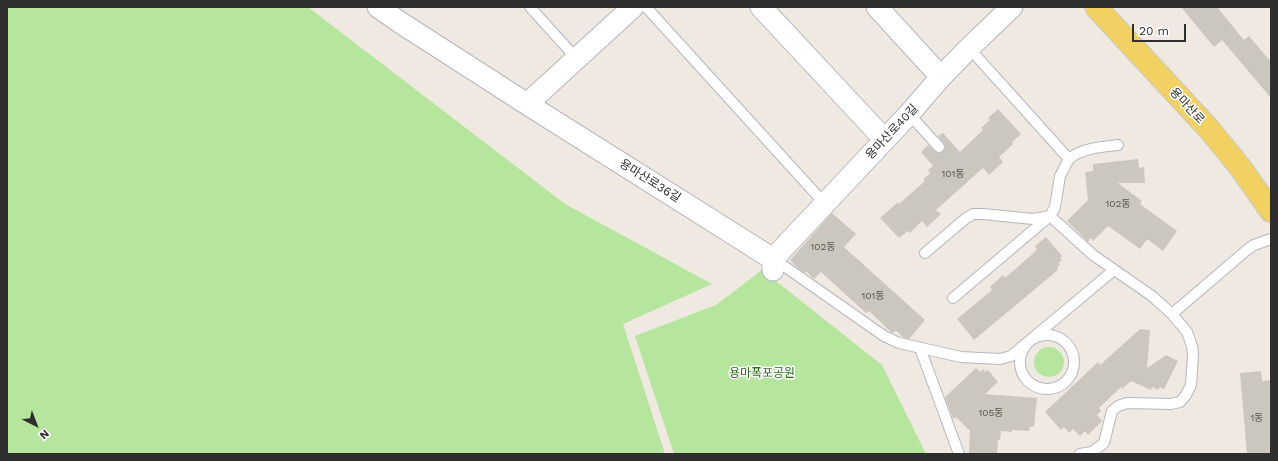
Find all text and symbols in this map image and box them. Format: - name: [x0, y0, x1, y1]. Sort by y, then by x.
- scale bar: [1134, 16, 1188, 42]
- text: 20 m: [1139, 24, 1169, 38]
- street label: 용마산로: [1167, 85, 1207, 127]
- street label: 용마산로40길: [863, 101, 921, 163]
- street label: 용마산로36길: [617, 156, 683, 206]
- house number: 101동: [941, 168, 965, 180]
- house number: 102동: [1105, 198, 1131, 210]
- house number: 102동: [810, 241, 836, 253]
- house number: 101동: [861, 290, 885, 302]
- park label: 용마폭포공원: [729, 366, 795, 380]
- north arrow: [16, 405, 56, 445]
- house number: 105동: [978, 407, 1004, 419]
- house number: 1동: [1250, 412, 1264, 424]
- text: N: [37, 427, 52, 442]

